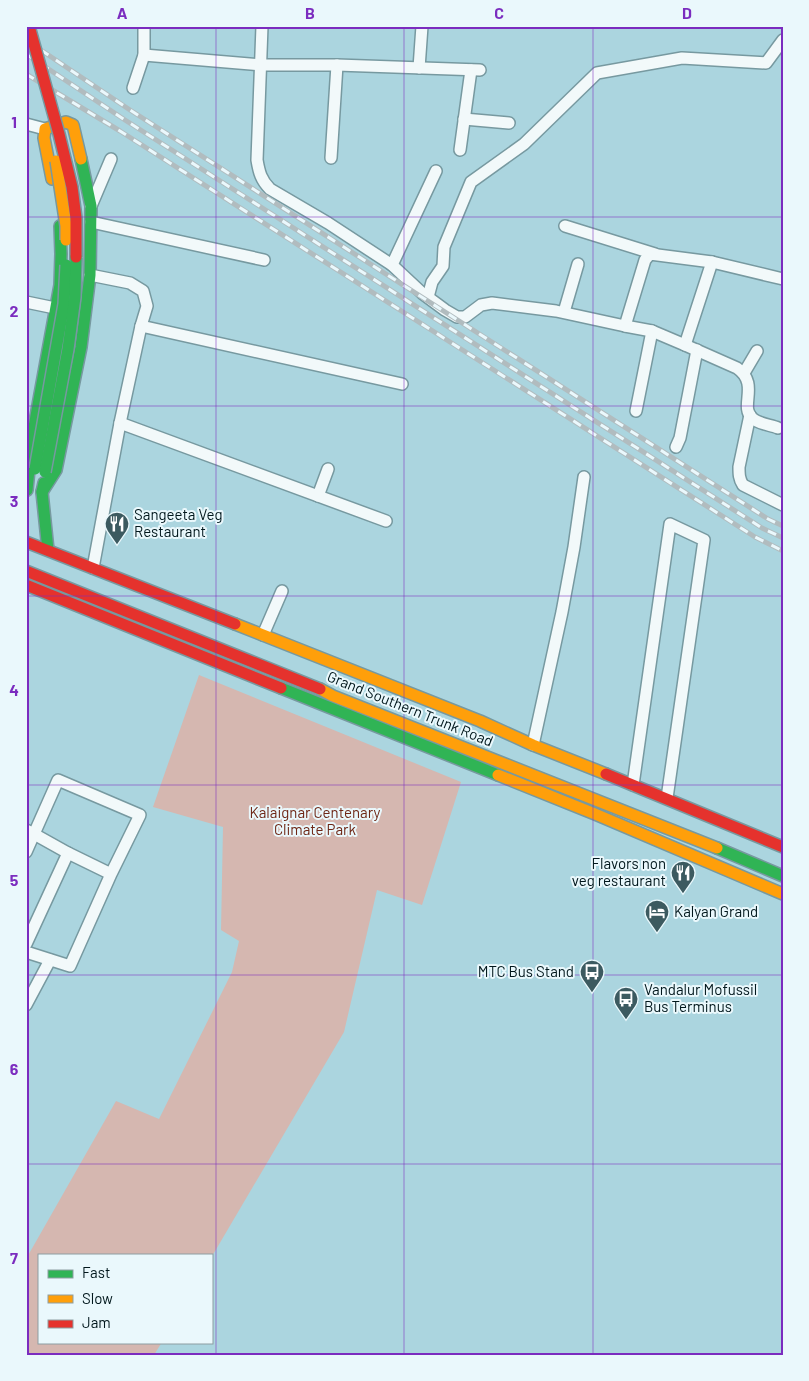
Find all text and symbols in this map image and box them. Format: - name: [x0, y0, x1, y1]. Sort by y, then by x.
- text: A: [117, 3, 128, 22]
- text: B: [305, 3, 315, 22]
- text: C: [494, 3, 504, 22]
- text: D: [682, 3, 692, 22]
- text: 1: [11, 112, 17, 131]
- text: 2: [10, 301, 19, 320]
- text: 3: [10, 491, 18, 510]
- place label: Sangeeta Veg Restaurant: [134, 505, 223, 540]
- restaurant icon: Sangeeta Veg Restaurant: [104, 511, 130, 545]
- street label: Grand Southern Trunk Road: [325, 666, 496, 750]
- text: 4: [9, 680, 19, 699]
- park label: Kalaignar Centenary Climate Park: [250, 803, 381, 838]
- place label: Flavors non veg restaurant: [572, 854, 666, 889]
- restaurant icon: Flavors non veg restaurant: [670, 860, 696, 894]
- text: 5: [10, 870, 19, 889]
- hotel icon: Kalyan Grand: [644, 899, 670, 933]
- place label: Kalyan Grand: [674, 902, 758, 920]
- bus stop icon: MTC Bus Stand: [579, 959, 605, 993]
- place label: MTC Bus Stand: [478, 962, 574, 980]
- place label: Vandalur Mofussil Bus Terminus: [644, 980, 757, 1015]
- bus stop icon: Vandalur Mofussil Bus Terminus: [613, 986, 639, 1020]
- text: 6: [10, 1059, 19, 1078]
- text: 7: [10, 1248, 18, 1267]
- legend: [38, 1254, 212, 1344]
- text: Fast: [82, 1263, 110, 1281]
- text: Slow: [82, 1289, 113, 1307]
- text: Jam: [82, 1313, 111, 1331]

